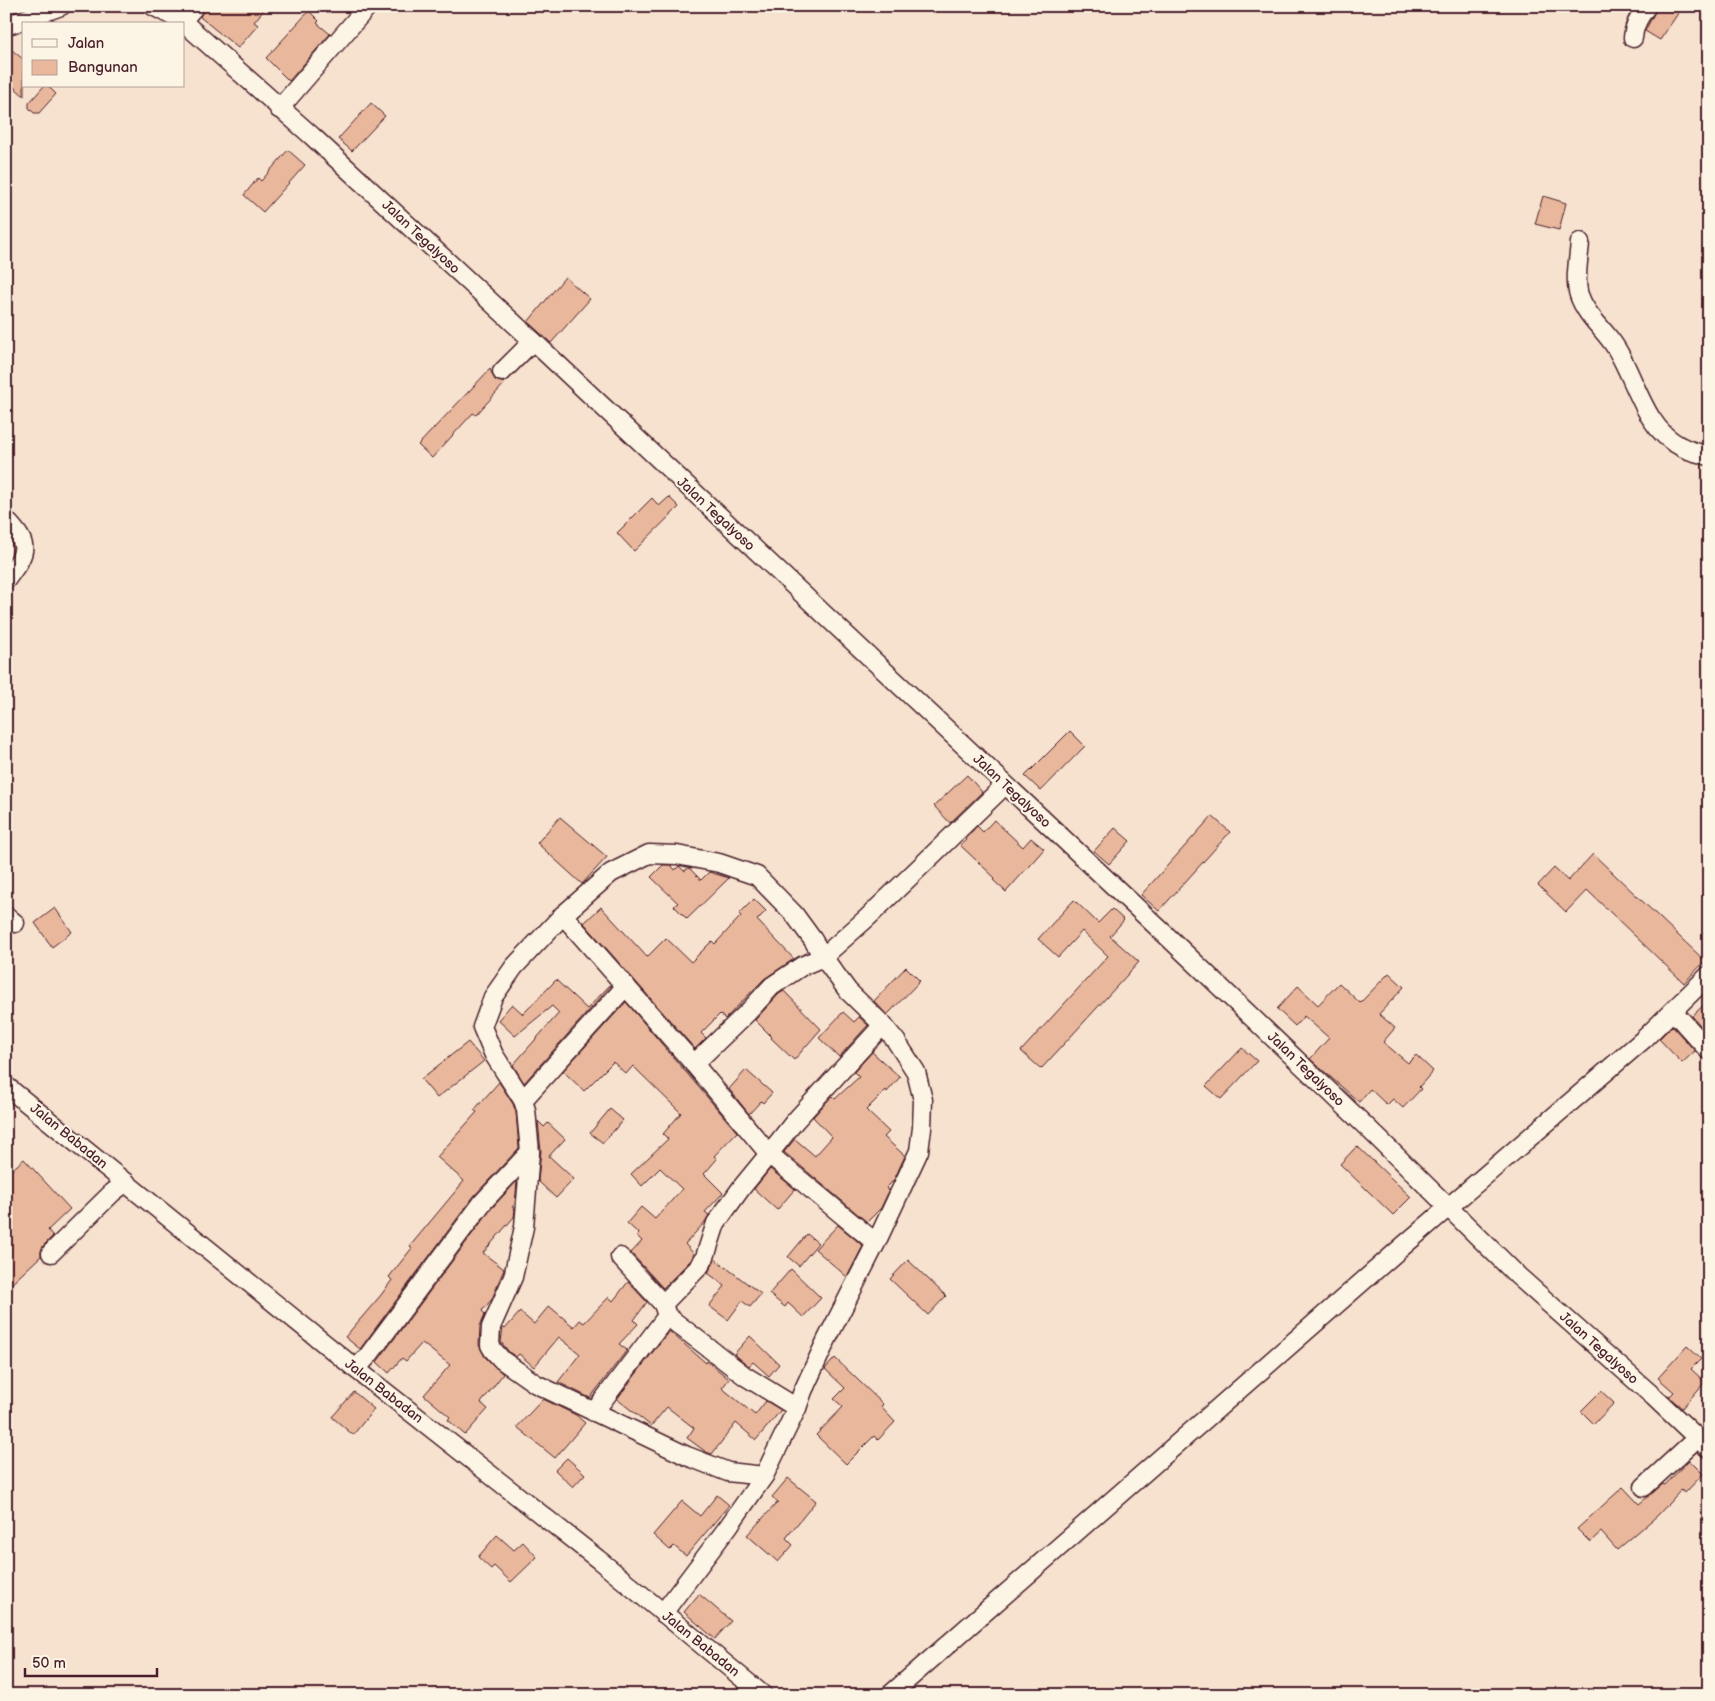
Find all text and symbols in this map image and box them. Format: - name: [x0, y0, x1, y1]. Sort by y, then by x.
- legend: [22, 22, 185, 88]
- text: Jalan: [68, 34, 104, 53]
- text: Bangunan: [68, 58, 138, 77]
- street label: Jalan Tegalyoso: [379, 197, 464, 277]
- street label: Jalan Tegalyoso: [674, 474, 759, 554]
- street label: Jalan Tegalyoso: [970, 751, 1055, 831]
- street label: Jalan Tegalyoso: [1264, 1028, 1348, 1110]
- street label: Jalan Babadan: [27, 1100, 111, 1172]
- street label: Jalan Tegalyoso: [1556, 1308, 1642, 1388]
- street label: Jalan Babadan: [341, 1355, 427, 1427]
- street label: Jalan Babadan: [659, 1608, 743, 1680]
- scale bar: [25, 1646, 158, 1678]
- text: 50 m: [32, 1654, 66, 1673]

